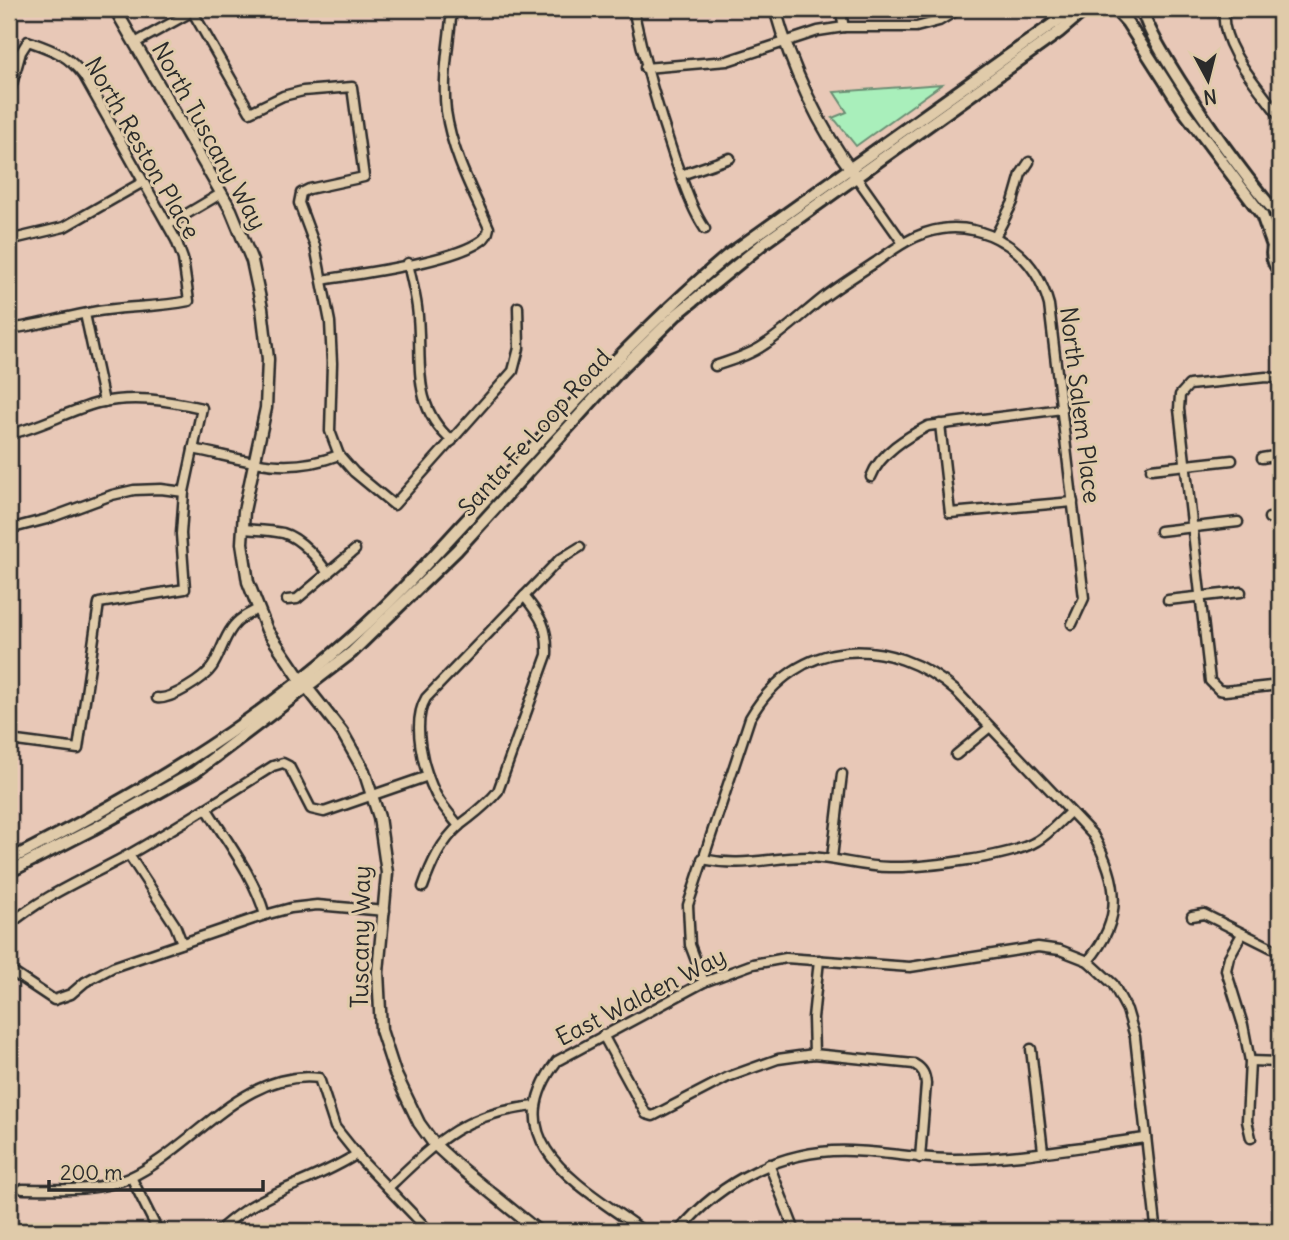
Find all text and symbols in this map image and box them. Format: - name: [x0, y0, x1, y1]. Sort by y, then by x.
- street label: North Tuscany Way: [146, 36, 274, 235]
- north arrow: [1174, 46, 1244, 116]
- street label: North Reston Place: [79, 51, 207, 244]
- text: N: [1202, 84, 1218, 110]
- street label: North Salem Place: [1054, 305, 1108, 505]
- street label: Santa Fe Loop Road: [451, 343, 617, 522]
- street label: Tuscany Way: [344, 865, 376, 1009]
- street label: East Walden Way: [550, 940, 731, 1052]
- scale bar: [49, 1149, 262, 1193]
- text: 200 m: [60, 1159, 123, 1186]

